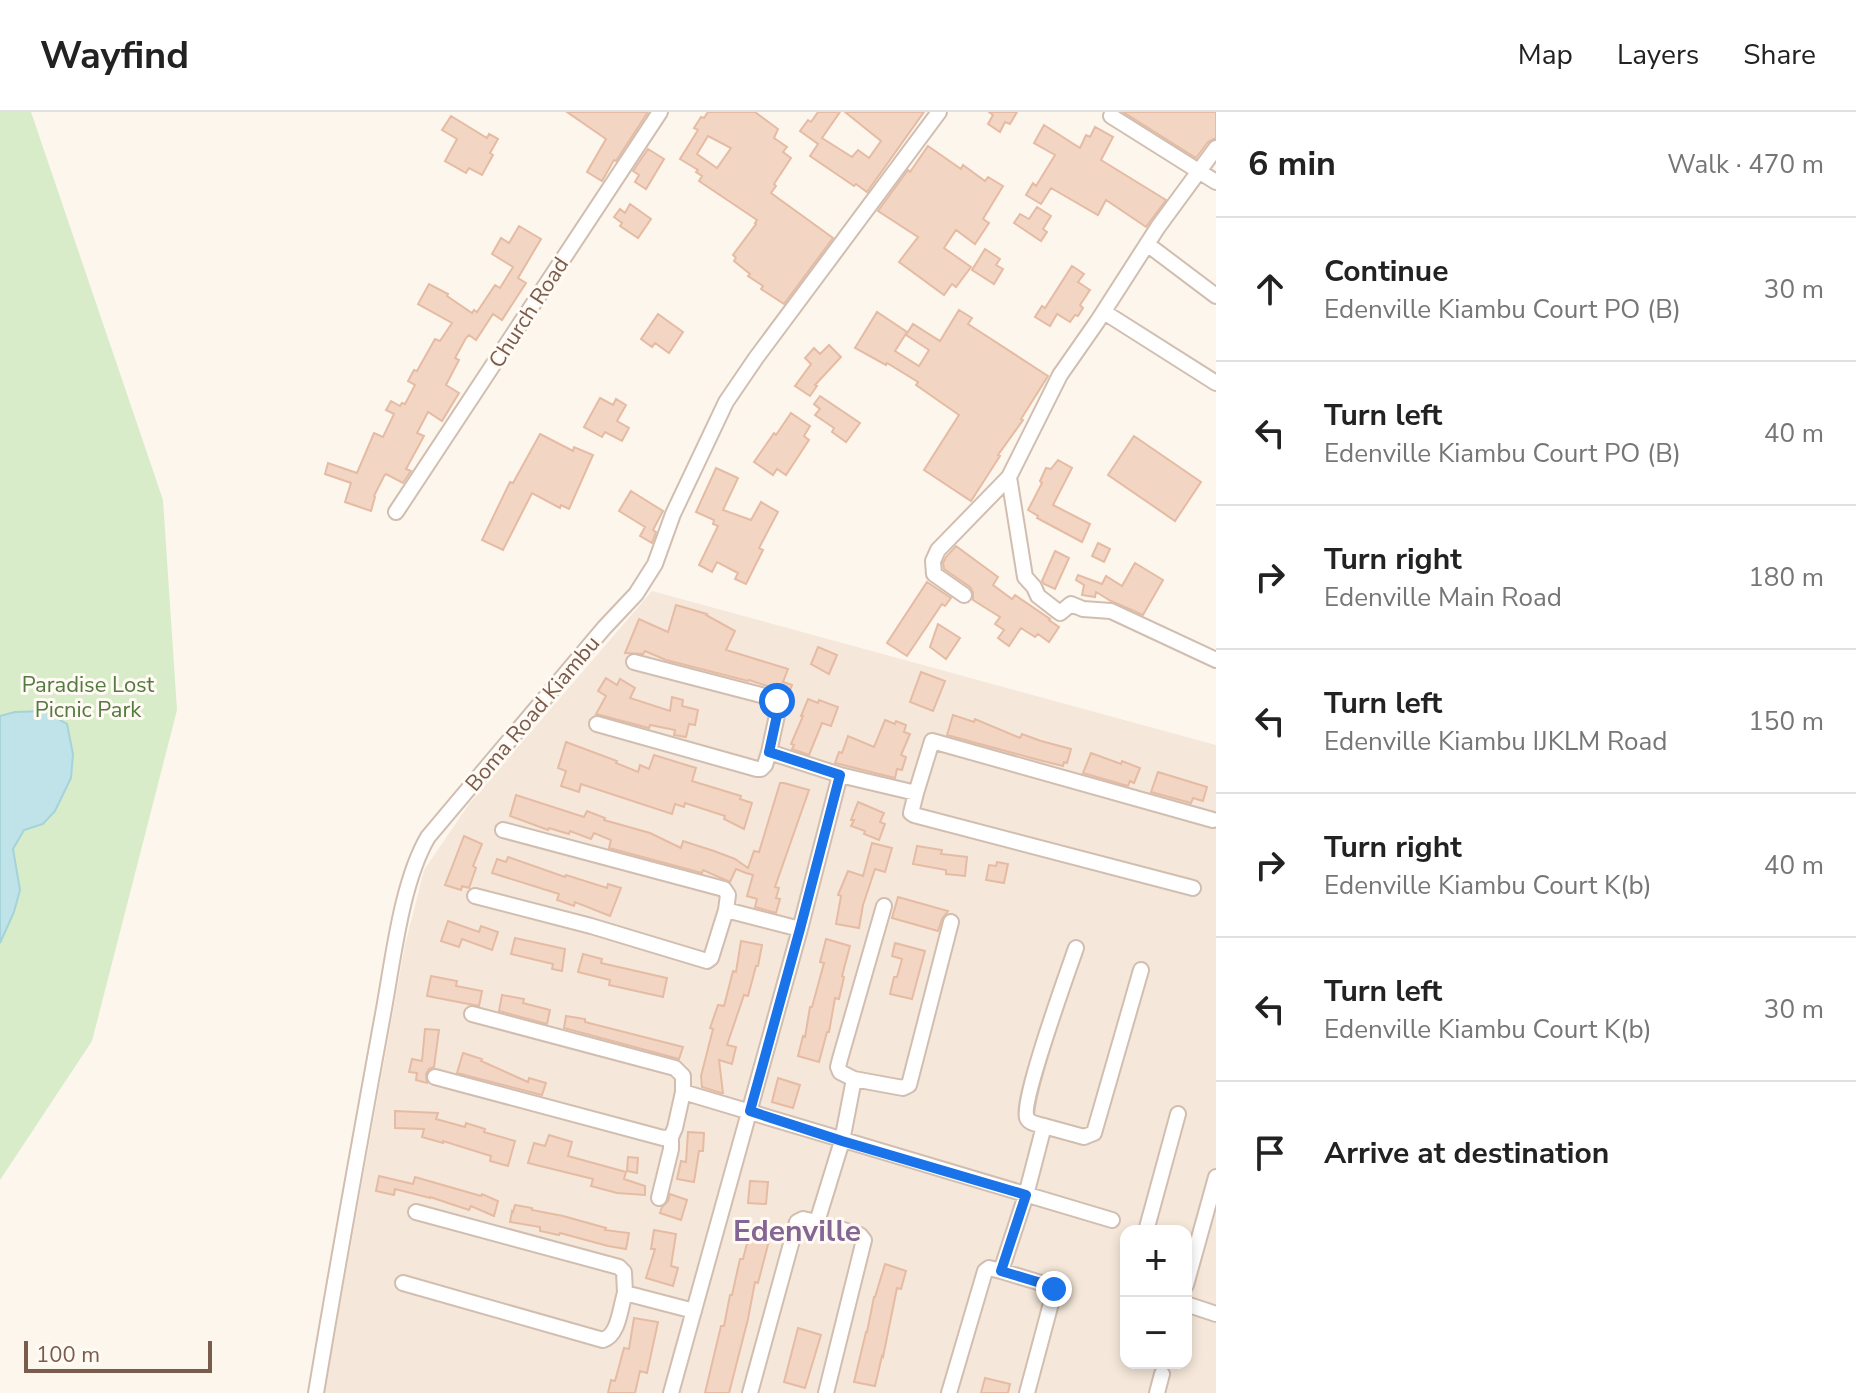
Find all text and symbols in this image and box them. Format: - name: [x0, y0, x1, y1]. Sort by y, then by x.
- text: Wayfind: [40, 30, 189, 81]
- text: Map: [1518, 36, 1573, 74]
- text: Layers: [1617, 36, 1699, 74]
- text: Share: [1743, 36, 1816, 74]
- text: 6 min: [1248, 141, 1336, 187]
- text: Walk · 470 m: [1667, 147, 1824, 182]
- street label: Church Road: [482, 251, 576, 374]
- text: Continue: [1324, 251, 1449, 292]
- icon: ahead: [1248, 267, 1292, 311]
- text: 30 m: [1764, 272, 1824, 307]
- text: Edenville Kiambu Court PO (B): [1324, 292, 1681, 327]
- text: Turn left: [1324, 395, 1442, 436]
- icon: left: [1248, 411, 1292, 455]
- text: 40 m: [1764, 416, 1824, 451]
- text: Edenville Kiambu Court PO (B): [1324, 436, 1681, 471]
- text: Turn right: [1324, 539, 1462, 580]
- icon: right: [1248, 555, 1292, 599]
- text: 180 m: [1748, 560, 1824, 595]
- text: Edenville Main Road: [1324, 580, 1562, 615]
- street label: Boma Road Kiambu: [459, 629, 607, 798]
- park label: Paradise Lost Picnic Park: [22, 670, 155, 725]
- route start: [759, 683, 795, 719]
- text: Turn left: [1324, 683, 1442, 724]
- icon: left: [1248, 699, 1292, 743]
- text: 150 m: [1748, 704, 1824, 739]
- text: Edenville Kiambu IJKLM Road: [1324, 724, 1667, 759]
- text: Turn right: [1324, 827, 1462, 868]
- icon: right: [1248, 843, 1292, 887]
- text: 40 m: [1764, 848, 1824, 883]
- text: Edenville Kiambu Court K(b): [1324, 868, 1652, 903]
- text: Turn left: [1324, 971, 1442, 1012]
- icon: left: [1248, 987, 1292, 1031]
- text: 30 m: [1764, 992, 1824, 1027]
- text: Edenville Kiambu Court K(b): [1324, 1012, 1652, 1047]
- icon: arrive: [1248, 1131, 1292, 1175]
- text: Arrive at destination: [1324, 1133, 1609, 1174]
- district label: Edenville: [733, 1211, 861, 1252]
- map controls: [1120, 1225, 1192, 1369]
- button: +: [1120, 1225, 1192, 1297]
- route end: [1036, 1271, 1072, 1307]
- button: −: [1120, 1297, 1192, 1369]
- scale bar: [24, 1337, 212, 1373]
- text: 100 m: [36, 1340, 100, 1370]

